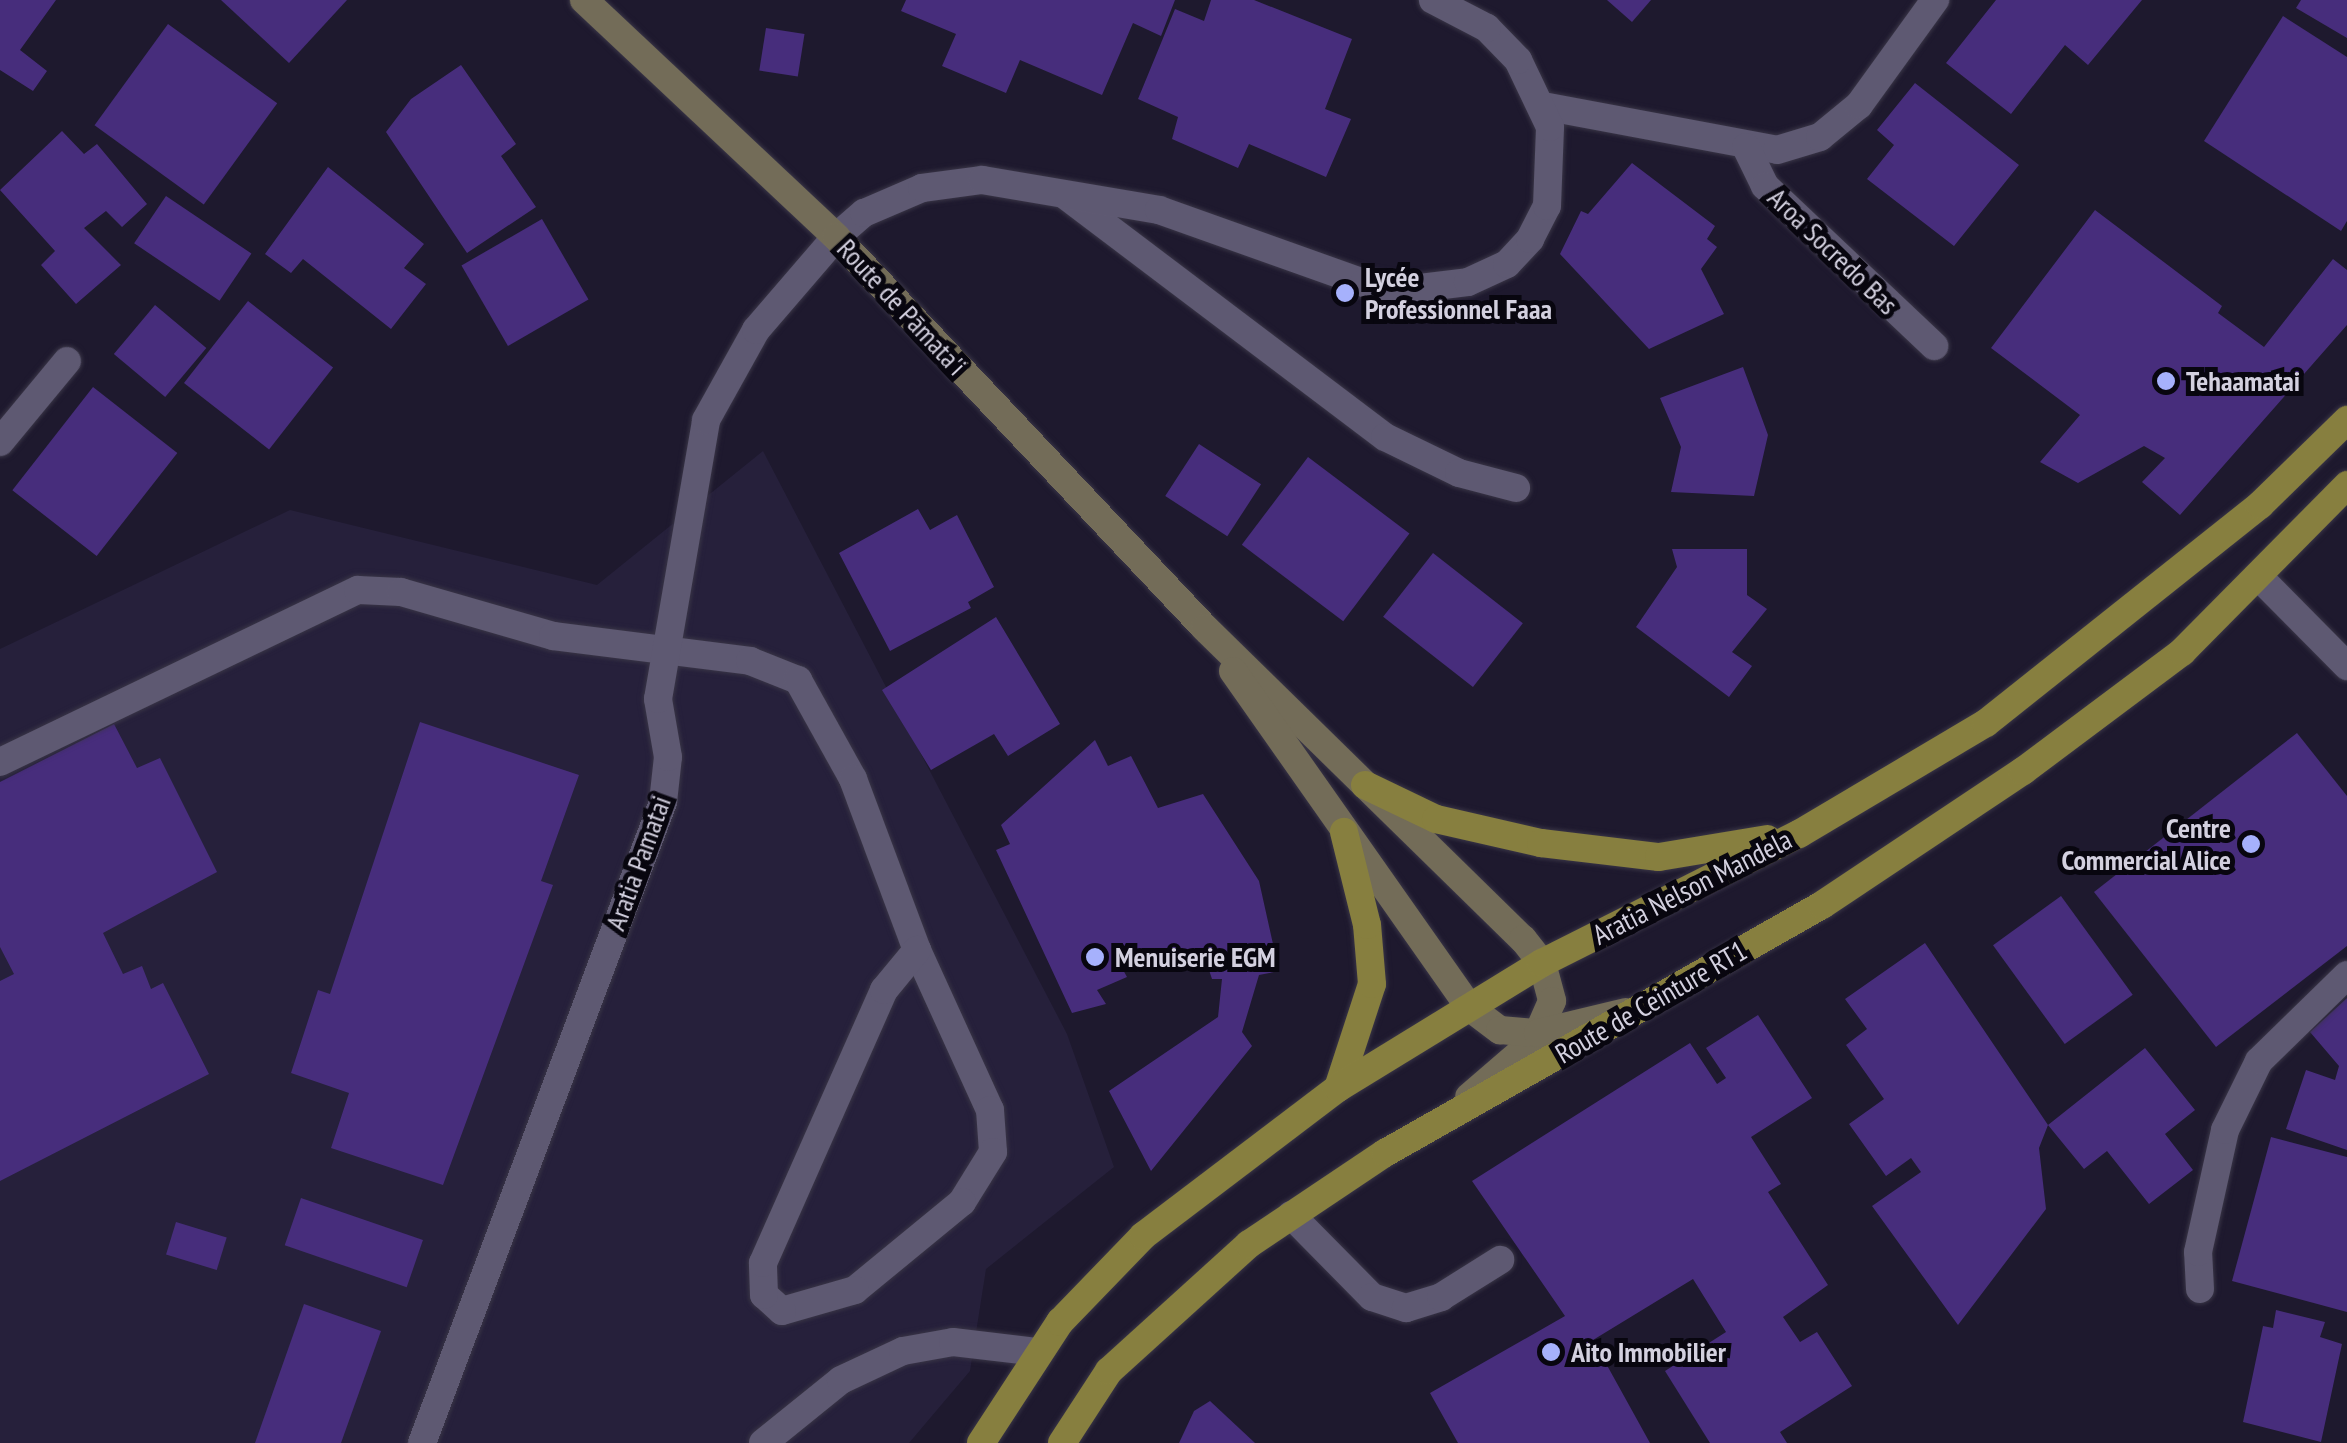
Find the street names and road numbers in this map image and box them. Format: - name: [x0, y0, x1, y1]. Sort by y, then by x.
- street label: Aroa Socredo Bas: [1761, 181, 1905, 321]
- street label: Route de Pāmata'i: [830, 232, 974, 382]
- street label: Aratia Pamatai: [598, 791, 678, 935]
- street label: Aratia Nelson Mandela: [1587, 822, 1797, 952]
- street label: Route de Ceinture RT1: [1549, 934, 1753, 1070]

